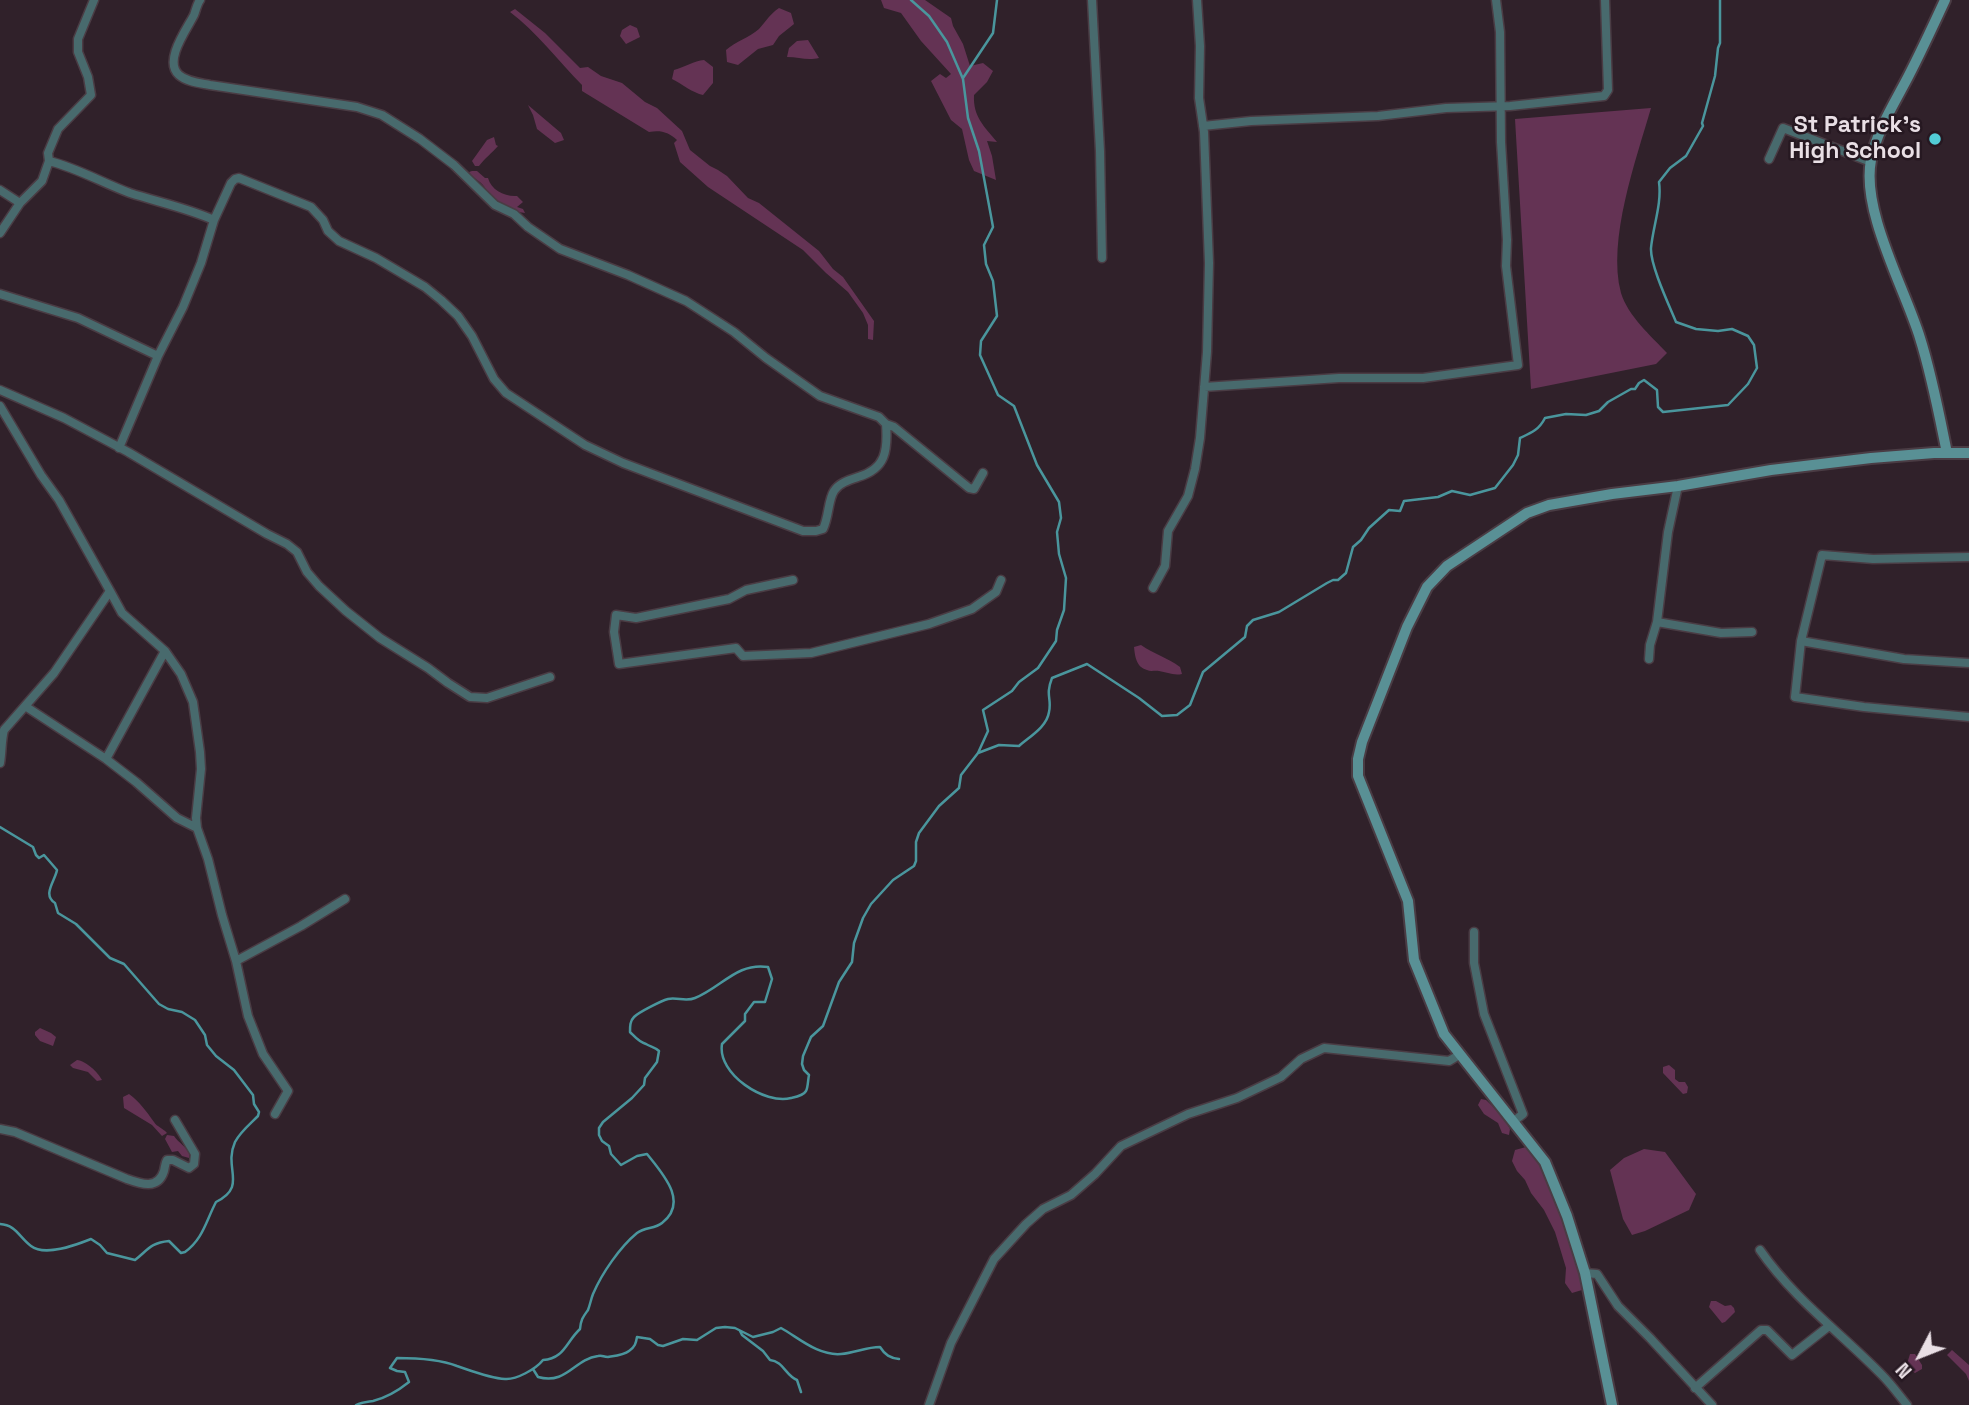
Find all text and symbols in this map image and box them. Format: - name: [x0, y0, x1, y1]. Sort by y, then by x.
- place label: St Patrick's High School: [1789, 112, 1921, 166]
- marker: St Patrick's High School: [1927, 131, 1943, 147]
- north arrow: [1885, 1321, 1955, 1391]
- text: N: [1890, 1357, 1918, 1383]

